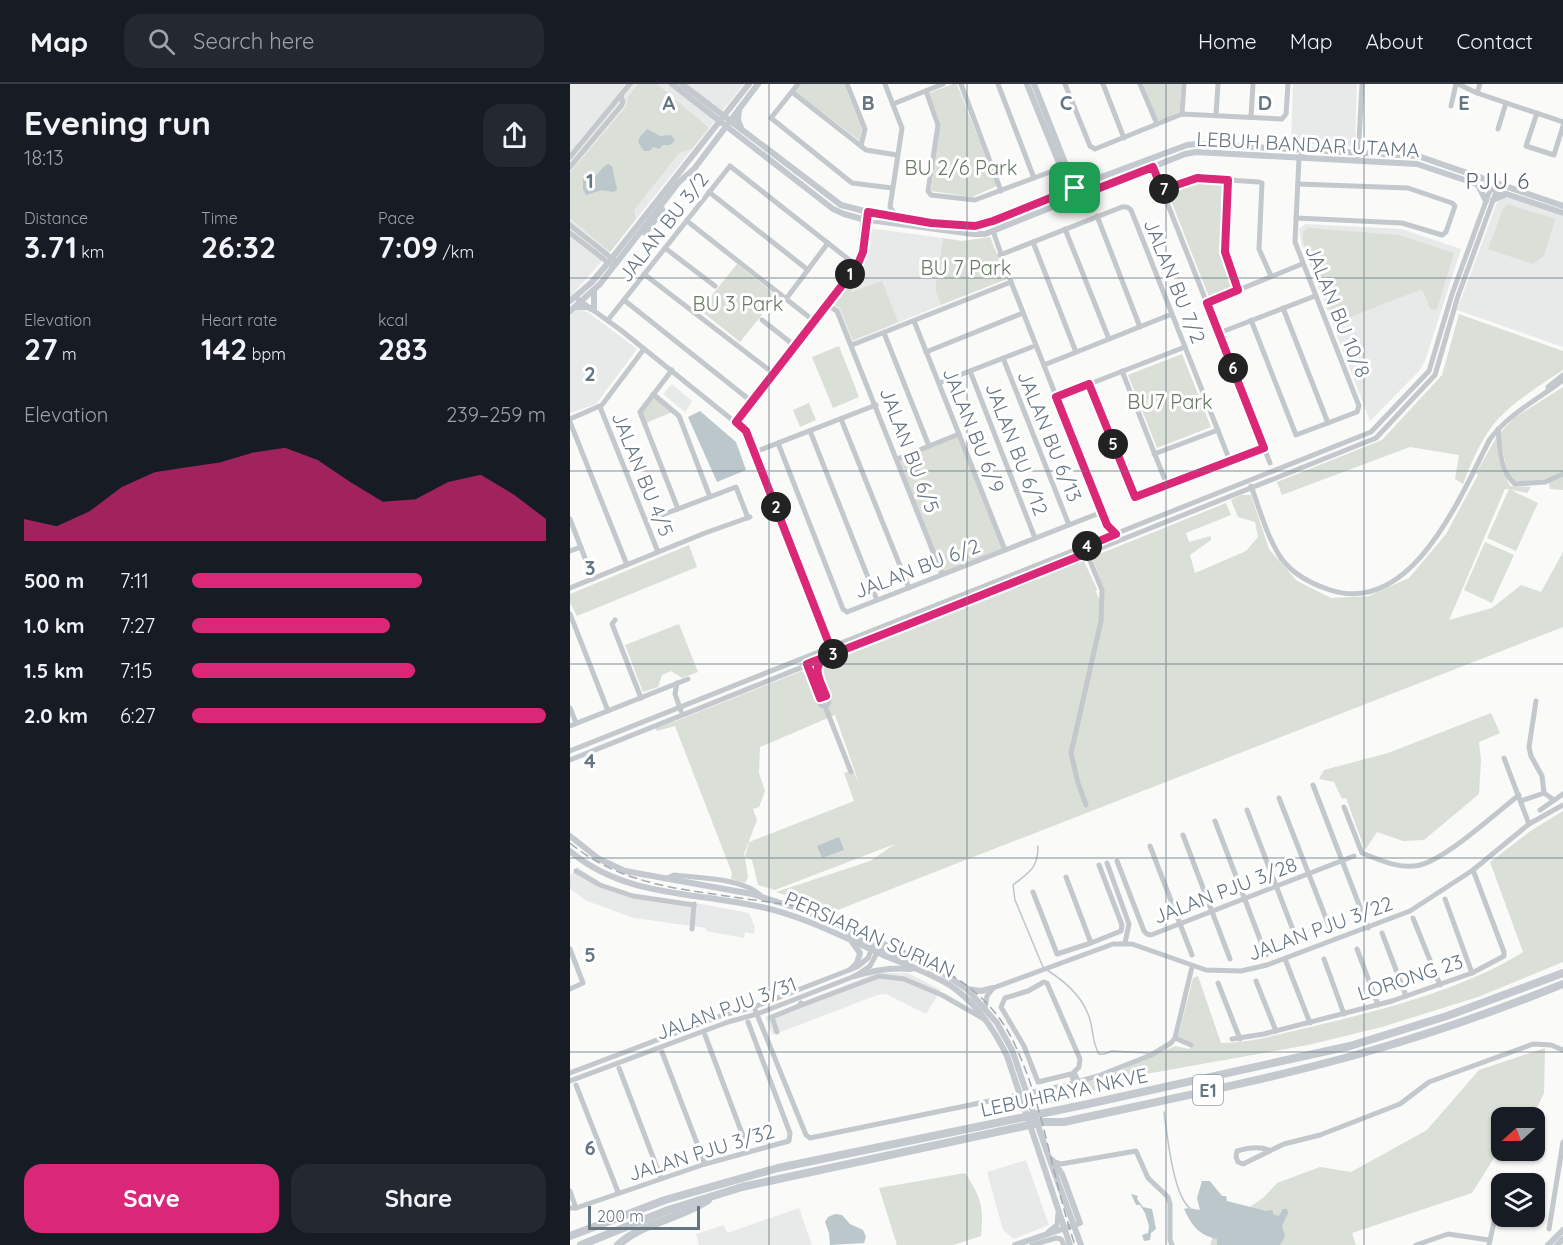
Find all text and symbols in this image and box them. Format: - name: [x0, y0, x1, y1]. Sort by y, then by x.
- search box: [124, 14, 544, 68]
- text: Map: [30, 24, 88, 59]
- icon: search: [145, 25, 178, 58]
- text: Search here: [193, 27, 315, 55]
- text: Home: [1198, 28, 1257, 54]
- text: Map: [1290, 28, 1333, 54]
- text: About: [1366, 28, 1424, 54]
- text: Contact: [1457, 28, 1533, 54]
- text: A: [663, 90, 676, 115]
- text: B: [861, 90, 875, 115]
- text: C: [1060, 90, 1073, 115]
- text: D: [1258, 90, 1272, 115]
- text: E: [1458, 90, 1470, 115]
- text: Evening run: [24, 102, 211, 143]
- button: share: [483, 104, 546, 167]
- street label: LEBUH BANDAR UTAMA: [1196, 126, 1420, 162]
- text: 18:13: [24, 145, 64, 170]
- park label: BU 2/6 Park: [905, 155, 1017, 180]
- pin: [1049, 162, 1100, 213]
- street label: JALAN BU 3/2: [612, 167, 714, 287]
- district label: PJU 6: [1465, 167, 1531, 195]
- text: 1: [586, 168, 594, 193]
- icon: arrive: [1058, 171, 1091, 204]
- pin: 7: [1149, 174, 1179, 204]
- text: 7: [1160, 179, 1168, 199]
- text: Distance: [24, 208, 88, 228]
- text: Time: [201, 208, 238, 228]
- text: Pace: [378, 208, 414, 228]
- street label: JALAN BU 7/2: [1139, 215, 1211, 347]
- text: 3.71: [24, 228, 77, 266]
- text: 26:32: [201, 228, 276, 266]
- text: 7:09: [378, 228, 438, 266]
- street label: JALAN BU 10/8: [1300, 241, 1376, 381]
- text: km: [77, 242, 104, 262]
- text: /km: [438, 242, 474, 262]
- park label: BU 7 Park: [921, 255, 1011, 280]
- pin: 1: [835, 259, 865, 289]
- text: 1: [847, 264, 853, 284]
- park label: BU 3 Park: [692, 291, 784, 316]
- text: Elevation: [24, 310, 91, 330]
- text: Heart rate: [201, 310, 277, 330]
- text: kcal: [378, 310, 408, 330]
- text: 27: [24, 330, 58, 368]
- text: 142: [201, 330, 247, 368]
- text: 283: [378, 330, 428, 368]
- text: m: [58, 344, 77, 364]
- text: bpm: [247, 344, 286, 364]
- pin: 6: [1218, 353, 1248, 383]
- text: 6: [1229, 358, 1237, 378]
- text: 2: [584, 361, 596, 386]
- street label: JALAN BU 6/9: [938, 364, 1010, 496]
- street label: JALAN BU 6/13: [1012, 367, 1088, 505]
- street label: JALAN BU 6/12: [980, 379, 1054, 519]
- street label: JALAN BU 6/5: [875, 384, 945, 516]
- park label: BU7 Park: [1127, 389, 1213, 414]
- text: Elevation: [24, 402, 108, 427]
- text: 239–259 m: [446, 402, 546, 427]
- street label: JALAN BU 4/5: [607, 408, 679, 540]
- pin: 5: [1098, 429, 1128, 459]
- text: 5: [1108, 434, 1118, 454]
- pin: 2: [761, 492, 791, 522]
- text: 2: [771, 497, 781, 517]
- pin: 4: [1072, 531, 1102, 561]
- street label: JALAN BU 6/2: [851, 533, 983, 603]
- text: 4: [1082, 536, 1092, 556]
- text: 3: [585, 555, 595, 580]
- text: 500 m: [24, 568, 84, 593]
- text: 7:11: [120, 568, 149, 593]
- text: 1.0 km: [24, 613, 84, 638]
- text: 7:27: [120, 613, 155, 638]
- pin: 3: [818, 639, 848, 669]
- text: 3: [829, 644, 837, 664]
- text: 1.5 km: [24, 658, 84, 683]
- text: 7:15: [120, 658, 152, 683]
- text: 2.0 km: [24, 703, 88, 728]
- text: 6:27: [120, 703, 155, 728]
- text: 4: [584, 748, 596, 773]
- street label: JALAN PJU 3/28: [1150, 851, 1300, 929]
- street label: PERSIARAN SURIAN: [781, 885, 959, 983]
- street label: JALAN PJU 3/22: [1244, 890, 1396, 966]
- text: 5: [584, 942, 596, 967]
- street label: LORONG 23: [1354, 948, 1466, 1006]
- street label: JALAN PJU 3/31: [652, 971, 800, 1045]
- street label: LEBUHRAYA NKVE: [978, 1062, 1150, 1122]
- road number: E1: [1193, 1075, 1223, 1105]
- north arrow: [1491, 1107, 1545, 1161]
- map controls: [1491, 1107, 1545, 1227]
- street label: JALAN PJU 3/32: [625, 1118, 777, 1186]
- text: 6: [584, 1135, 596, 1160]
- button: Save: [24, 1164, 279, 1233]
- button: Share: [291, 1164, 546, 1233]
- button: layers: [1491, 1173, 1545, 1227]
- scale bar: [588, 1203, 700, 1230]
- text: 200 m: [597, 1206, 644, 1226]

